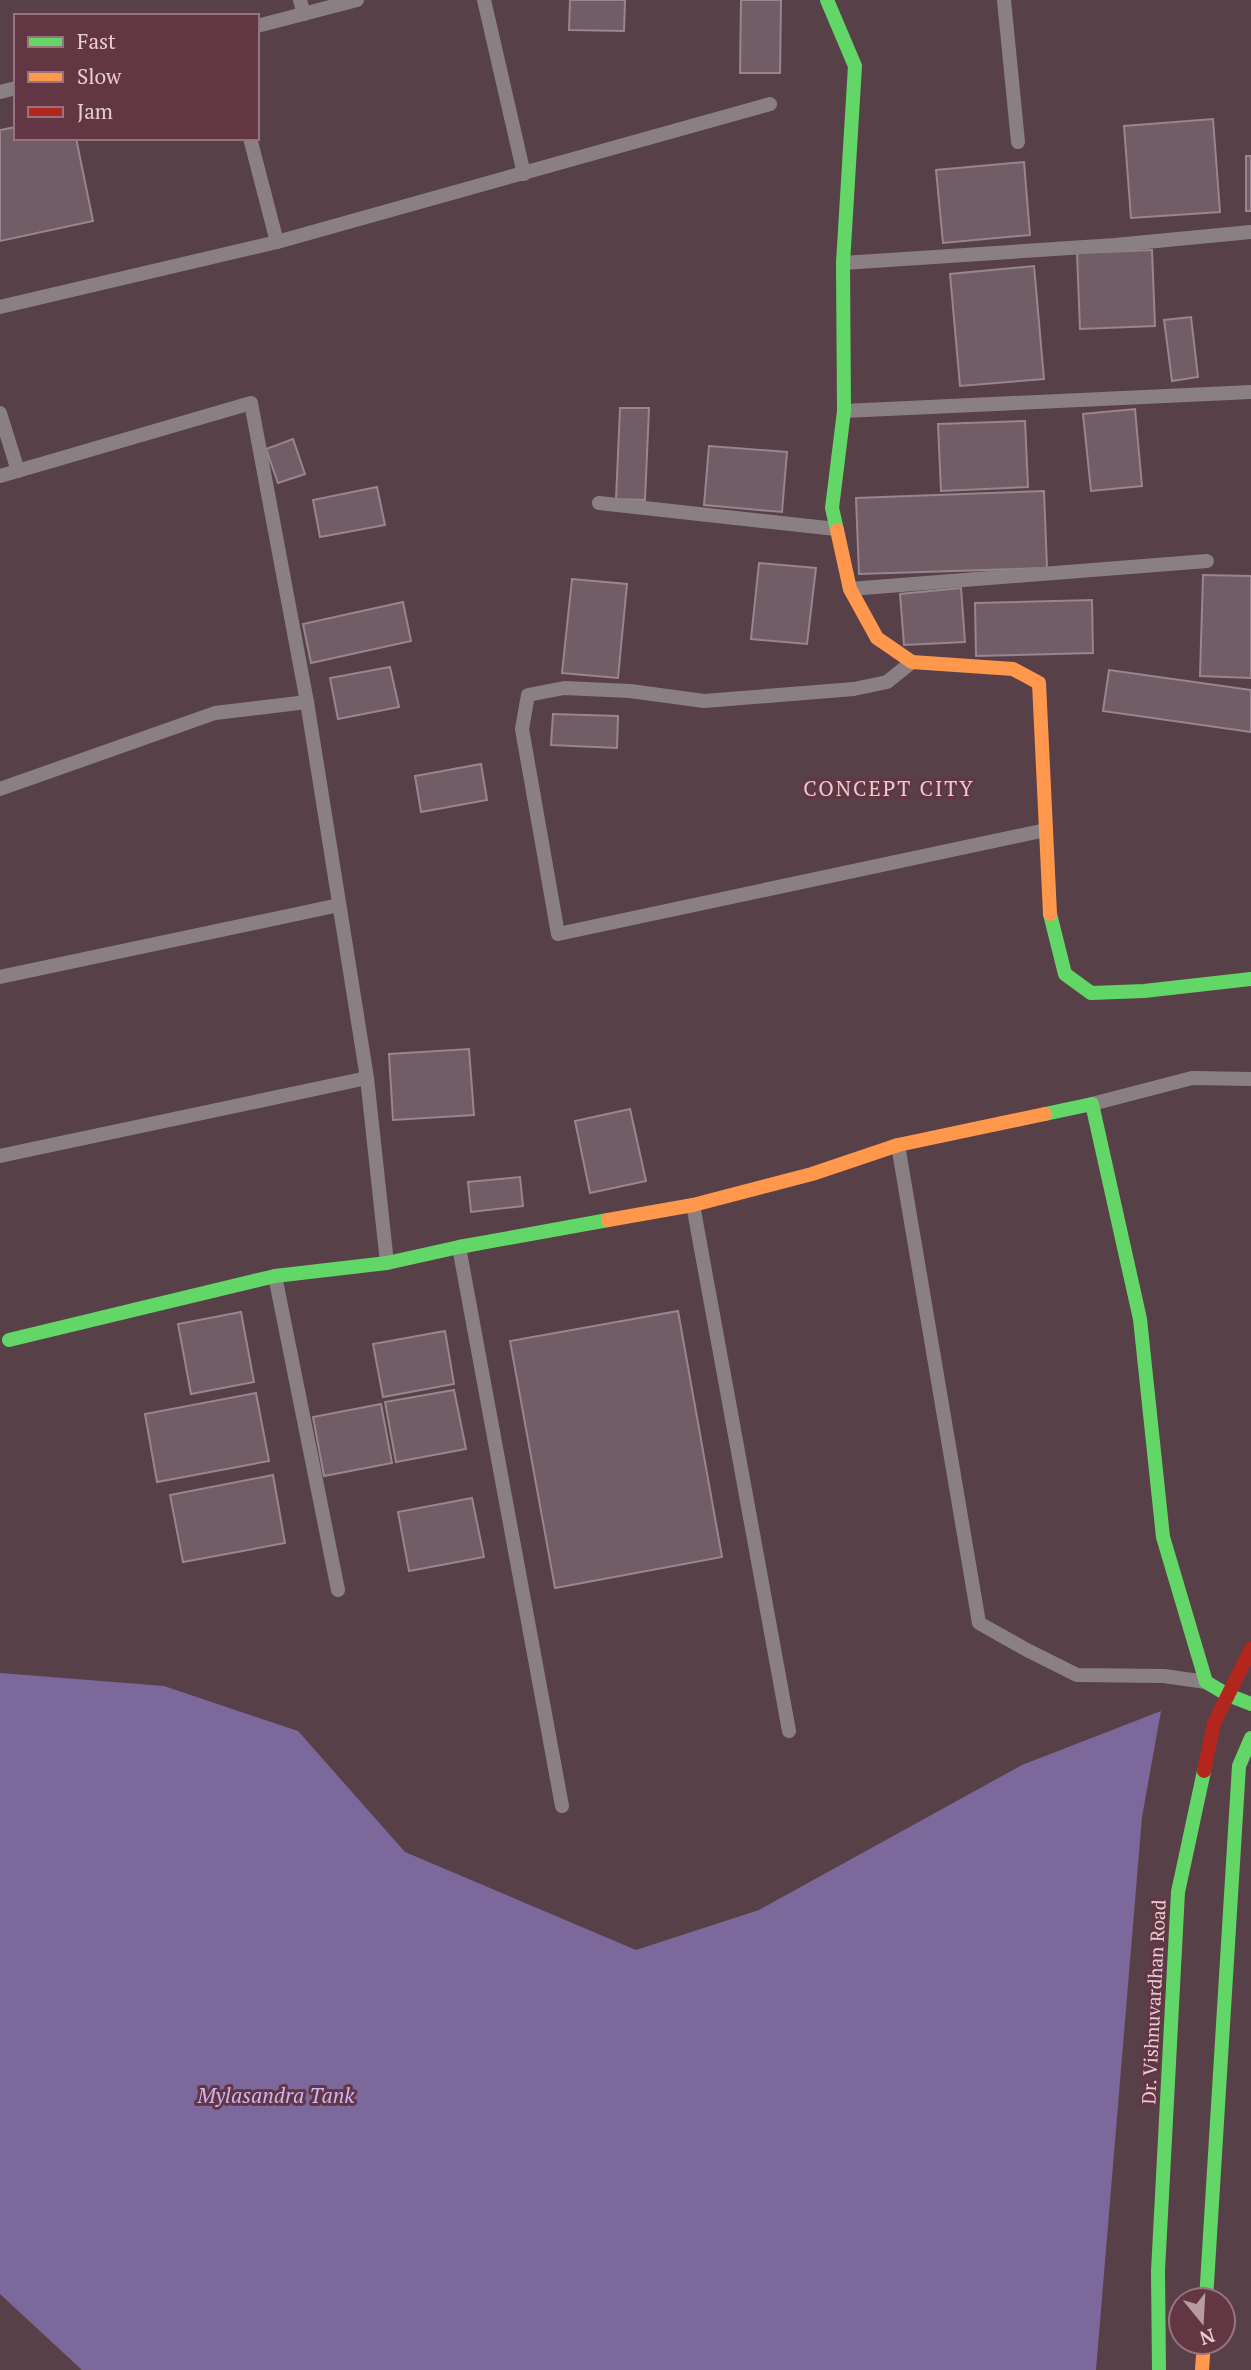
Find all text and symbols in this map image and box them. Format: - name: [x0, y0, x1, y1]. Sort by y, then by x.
- legend: [14, 14, 259, 140]
- text: Fast: [77, 27, 116, 55]
- text: Slow: [77, 62, 122, 90]
- text: Jam: [77, 97, 113, 125]
- district label: CONCEPT CITY: [803, 774, 975, 802]
- street label: Dr. Vishnuvardhan Road: [1135, 1899, 1171, 2105]
- water label: Mylasandra Tank: [197, 2081, 355, 2109]
- north arrow: [1167, 2286, 1237, 2356]
- text: N: [1196, 2324, 1218, 2352]

